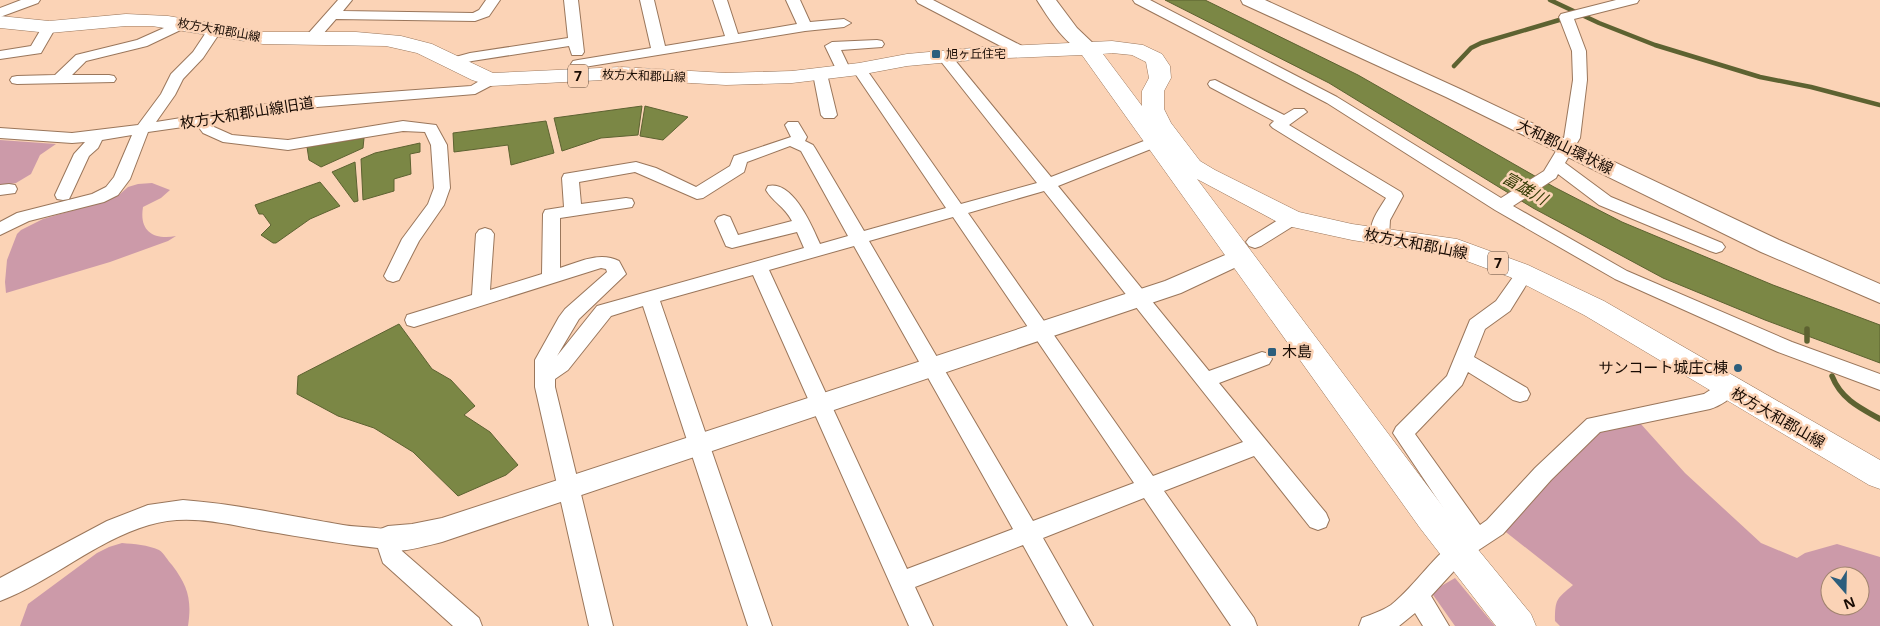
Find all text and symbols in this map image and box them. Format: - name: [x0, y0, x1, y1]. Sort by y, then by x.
- street label: 枚方大和郡山線: [176, 14, 262, 45]
- place label: 旭ヶ丘住宅: [946, 45, 1006, 62]
- marker: 旭ヶ丘住宅: [930, 48, 942, 60]
- road number: 7: [568, 64, 588, 88]
- street label: 枚方大和郡山線: [602, 66, 686, 85]
- street label: 枚方大和郡山線旧道: [179, 92, 315, 132]
- street label: 大和郡山環状線: [1514, 114, 1617, 178]
- water label: 富雄川: [1499, 166, 1553, 211]
- street label: 枚方大和郡山線: [1363, 223, 1470, 263]
- road number: 7: [1488, 252, 1508, 274]
- place label: 木島: [1282, 341, 1312, 361]
- marker: 木島: [1266, 346, 1278, 358]
- place label: サンコート城庄C棟: [1599, 357, 1728, 377]
- marker: サンコート城庄C棟: [1732, 362, 1744, 374]
- street label: 枚方大和郡山線: [1728, 382, 1829, 452]
- north arrow: [1820, 566, 1870, 616]
- text: N: [1841, 593, 1858, 615]

